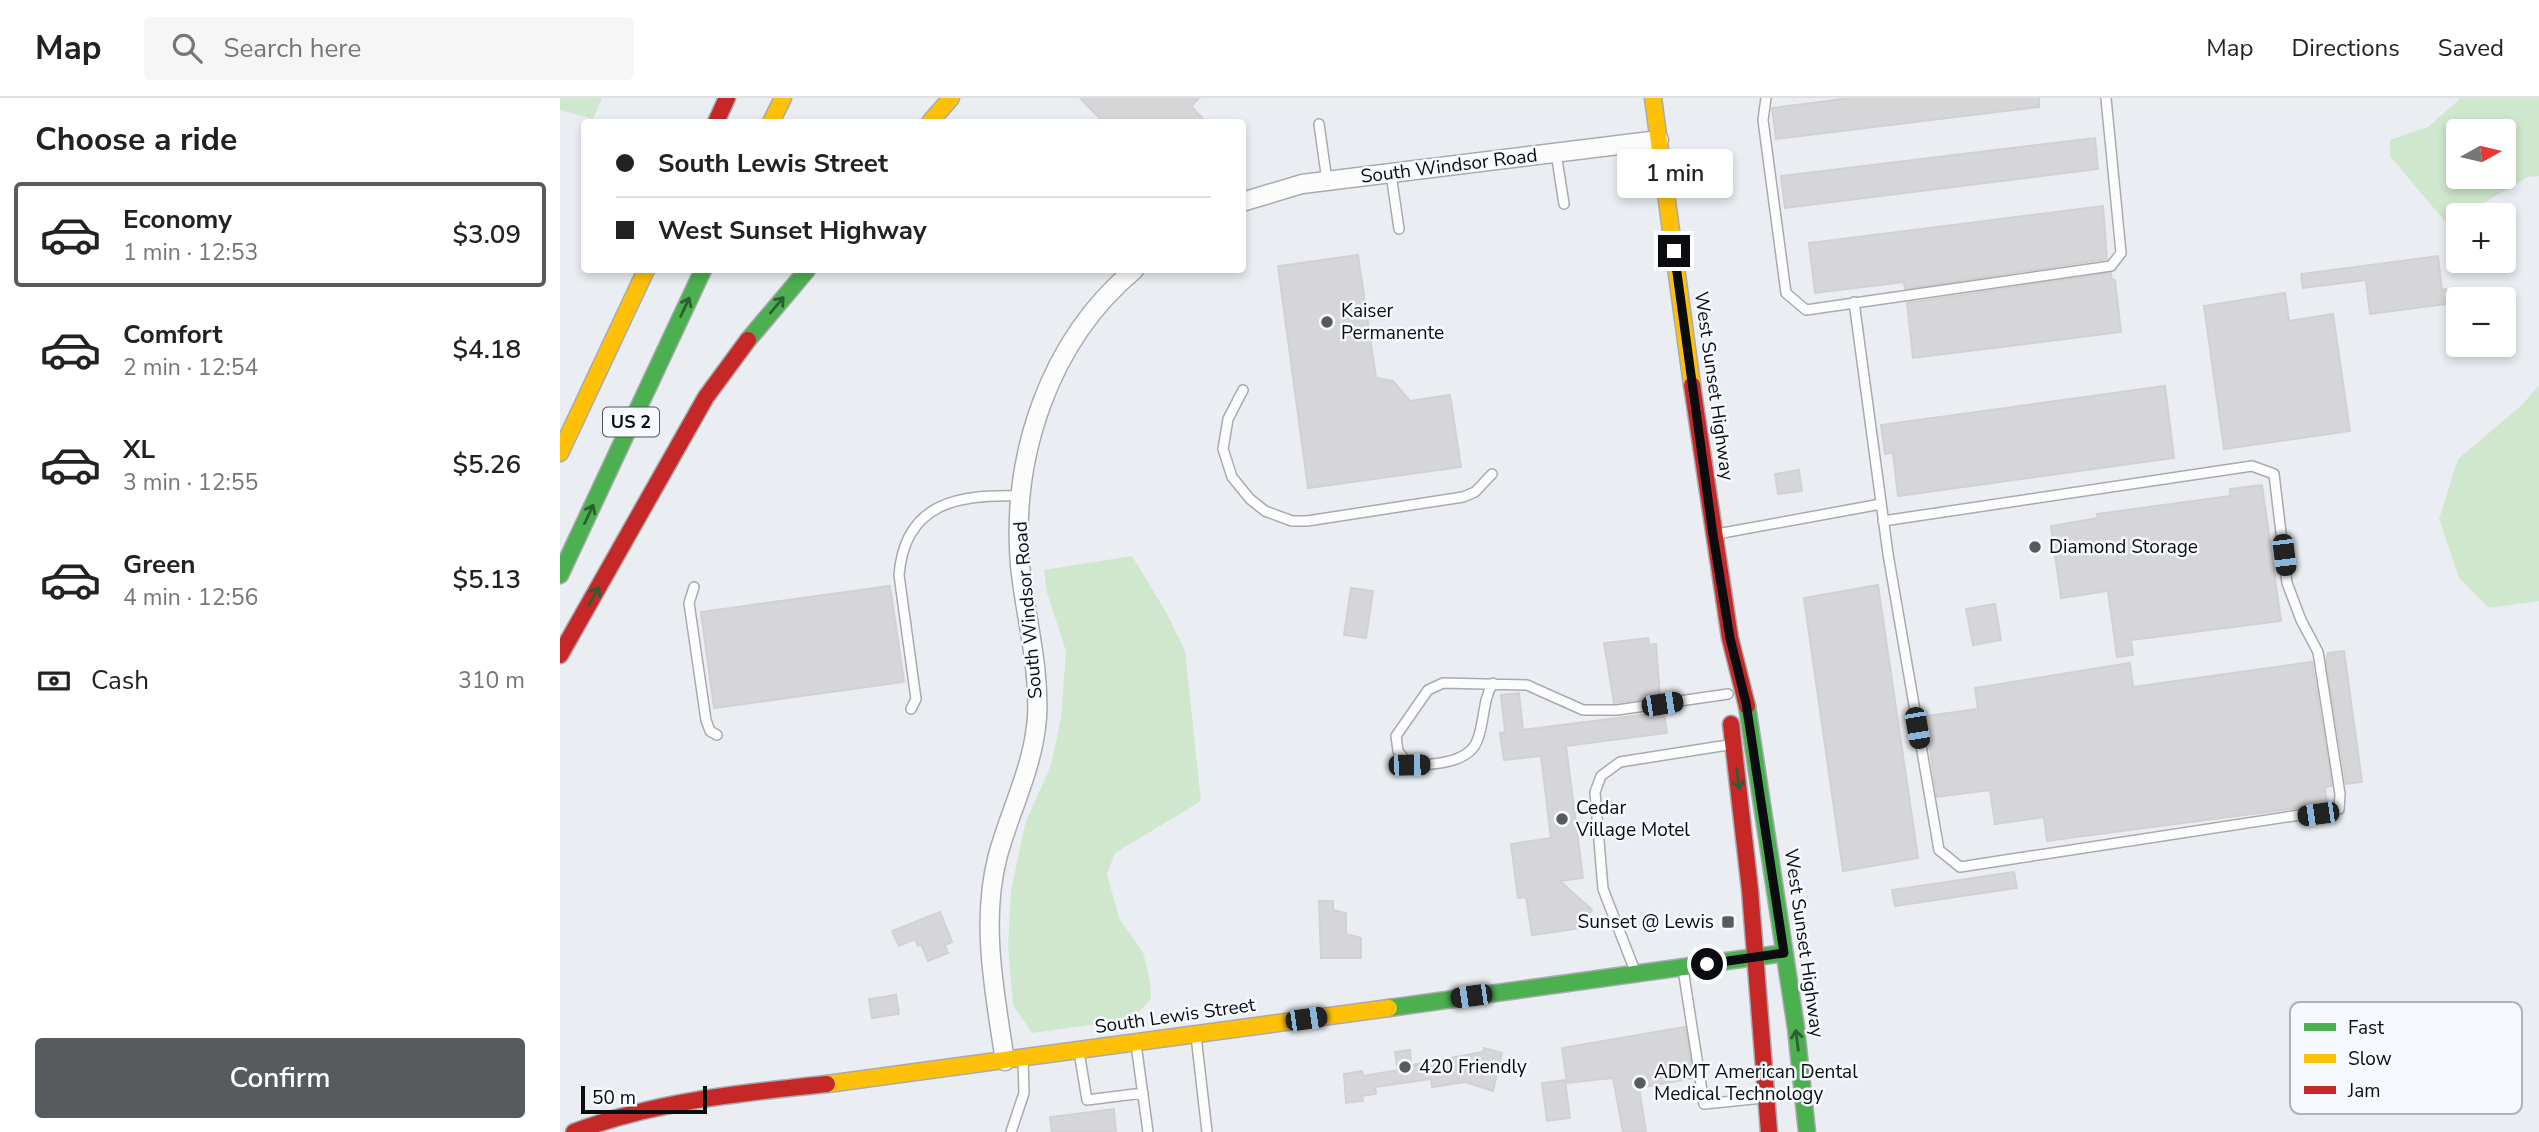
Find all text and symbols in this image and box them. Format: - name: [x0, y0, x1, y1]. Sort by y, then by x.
- search box: [144, 17, 634, 80]
- text: Map: [35, 26, 102, 71]
- icon: search: [168, 29, 206, 67]
- text: Search here: [224, 31, 361, 66]
- text: Map: [2206, 32, 2253, 64]
- text: Directions: [2291, 32, 2400, 64]
- text: Saved: [2438, 32, 2504, 64]
- text: Choose a ride: [35, 118, 237, 161]
- north arrow: [2446, 119, 2516, 189]
- map controls: [2446, 119, 2516, 357]
- street label: South Windsor Road: [1359, 142, 1539, 190]
- text: South Lewis Street: [658, 146, 888, 181]
- callout: 1 min: [1616, 150, 1732, 198]
- text: 1 min: [1646, 158, 1704, 189]
- text: Economy: [123, 202, 232, 237]
- icon: car: [39, 203, 102, 266]
- button: +: [2446, 203, 2516, 273]
- text: West Sunset Highway: [658, 213, 927, 248]
- text: $3.09: [452, 217, 521, 252]
- route end: [1658, 235, 1690, 267]
- text: 1 min · 12:53: [123, 237, 258, 268]
- button: −: [2446, 287, 2516, 357]
- street label: West Sunset Highway: [1688, 290, 1740, 482]
- one-way arrow: [769, 296, 785, 314]
- one-way arrow: [679, 297, 692, 318]
- place label: Kaiser Permanente: [1341, 298, 1444, 346]
- marker: Kaiser Permanente: [1319, 314, 1335, 330]
- text: Comfort: [123, 317, 223, 352]
- icon: car: [39, 318, 102, 381]
- text: $4.18: [452, 332, 521, 367]
- text: 2 min · 12:54: [123, 352, 258, 383]
- road number: US 2: [603, 408, 659, 436]
- text: XL: [123, 432, 155, 467]
- icon: car: [39, 433, 102, 496]
- text: $5.26: [452, 447, 521, 482]
- text: 3 min · 12:55: [123, 467, 258, 498]
- one-way arrow: [583, 503, 596, 525]
- street label: South Windsor Road: [1007, 520, 1049, 700]
- car: [2272, 533, 2297, 577]
- place label: Diamond Storage: [2049, 534, 2198, 560]
- marker: Diamond Storage: [2027, 539, 2043, 555]
- text: Green: [123, 547, 196, 582]
- icon: car: [39, 548, 102, 611]
- text: $5.13: [452, 562, 521, 597]
- text: 4 min · 12:56: [123, 582, 258, 613]
- one-way arrow: [587, 587, 601, 607]
- icon: cash: [35, 662, 73, 700]
- text: Cash: [91, 663, 149, 698]
- text: 310 m: [458, 665, 525, 696]
- car: [1640, 690, 1685, 718]
- car: [1904, 705, 1931, 751]
- car: [1388, 754, 1431, 776]
- one-way arrow: [1731, 767, 1744, 790]
- place label: Cedar Village Motel: [1575, 795, 1690, 843]
- car: [2296, 801, 2341, 827]
- marker: Cedar Village Motel: [1554, 811, 1570, 827]
- street label: West Sunset Highway: [1778, 847, 1830, 1039]
- place label: Sunset @ Lewis: [1578, 909, 1714, 935]
- marker: Sunset @ Lewis: [1720, 914, 1736, 930]
- route start: [1691, 948, 1723, 980]
- car: [1449, 983, 1494, 1009]
- street label: South Lewis Street: [1093, 992, 1257, 1040]
- legend: [2290, 1002, 2522, 1114]
- car: [1284, 1006, 1329, 1032]
- text: Fast: [2348, 1015, 2384, 1041]
- one-way arrow: [1791, 1029, 1804, 1052]
- button: Confirm: [35, 1038, 525, 1118]
- text: Slow: [2348, 1046, 2392, 1072]
- place label: 420 Friendly: [1419, 1054, 1527, 1080]
- marker: 420 Friendly: [1397, 1059, 1413, 1075]
- place label: ADMT American Dental Medical Technology: [1654, 1059, 1858, 1107]
- marker: ADMT American Dental Medical Technology: [1632, 1075, 1648, 1091]
- text: Jam: [2347, 1078, 2381, 1104]
- scale bar: [581, 1083, 707, 1115]
- text: 50 m: [592, 1085, 636, 1111]

